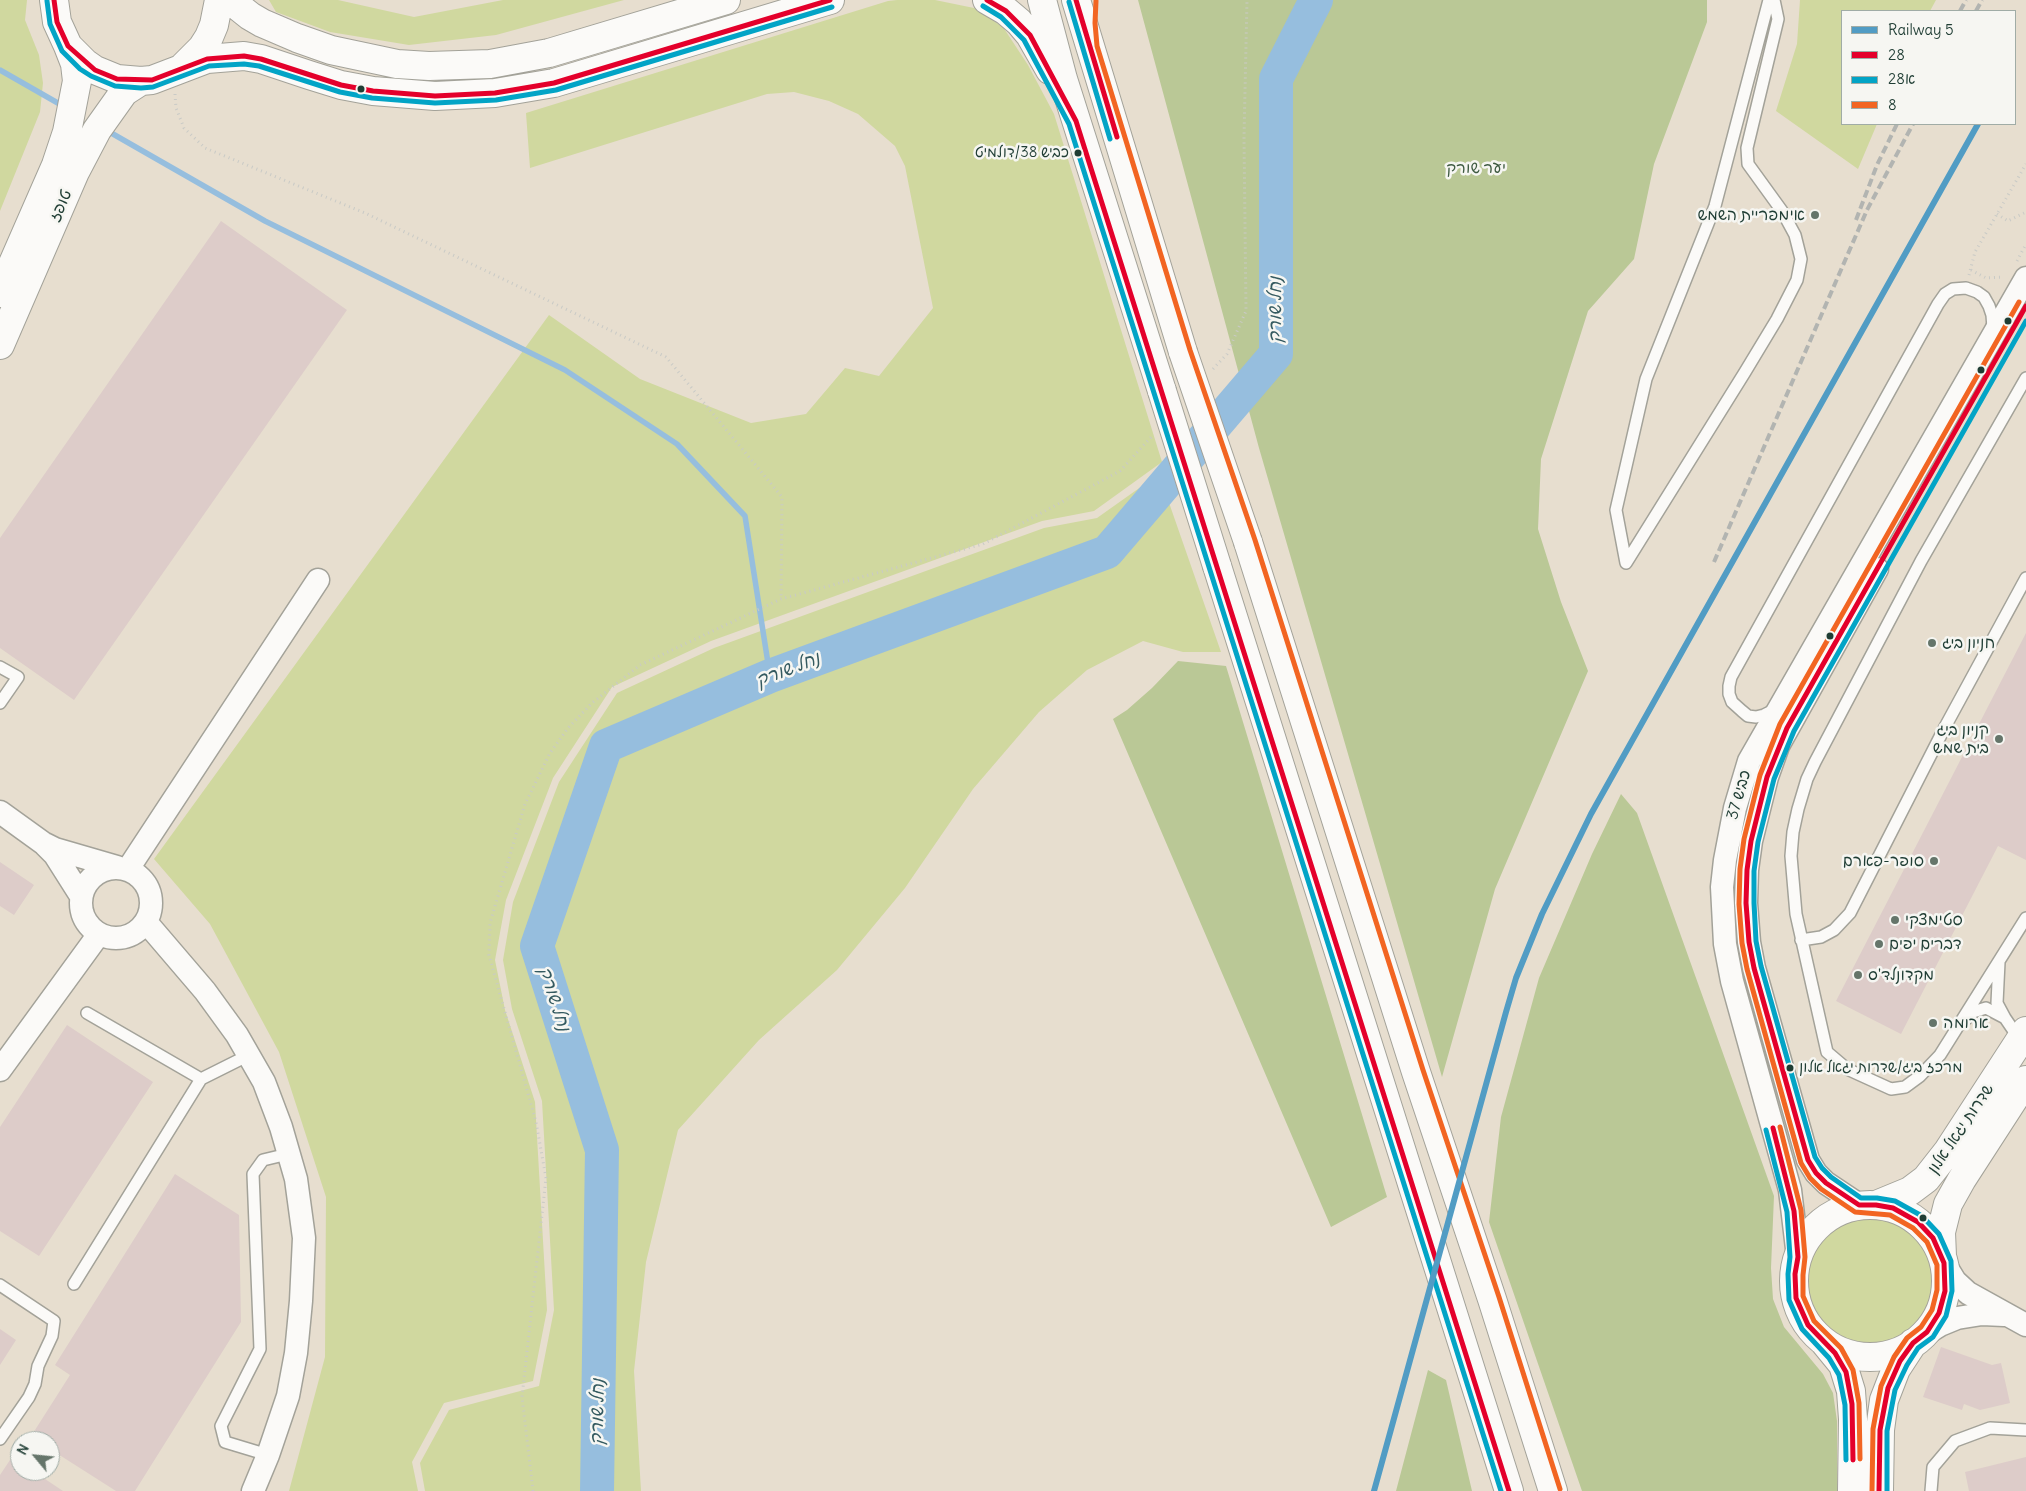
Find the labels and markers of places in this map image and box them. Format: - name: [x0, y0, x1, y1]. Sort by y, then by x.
- unlabelled marker: [356, 84, 366, 94]
- place label: כביש 38/דולמיט: [975, 144, 1069, 162]
- marker: כביש 38/דולמיט: [1073, 148, 1083, 158]
- place label: אימפריית השמש: [1697, 205, 1805, 225]
- marker: אימפריית השמש: [1809, 209, 1821, 221]
- unlabelled marker: [2003, 316, 2013, 326]
- unlabelled marker: [1976, 365, 1986, 375]
- unlabelled marker: [1825, 631, 1835, 641]
- place label: חניון ביג: [1942, 633, 1995, 653]
- marker: חניון ביג: [1926, 637, 1938, 649]
- place label: קניון ביג בית שמש: [1933, 720, 1989, 758]
- marker: קניון ביג בית שמש: [1993, 733, 2005, 745]
- place label: סופר-פארם: [1843, 851, 1924, 871]
- marker: סופר-פארם: [1928, 855, 1940, 867]
- place label: סטימצקי: [1905, 910, 1963, 930]
- marker: סטימצקי: [1889, 914, 1901, 926]
- place label: דברים יפים: [1889, 934, 1962, 954]
- marker: דברים יפים: [1873, 938, 1885, 950]
- place label: מקדונלד'ס: [1868, 965, 1934, 985]
- marker: מקדונלד'ס: [1852, 969, 1864, 981]
- place label: ארומה: [1943, 1013, 1989, 1033]
- marker: ארומה: [1927, 1017, 1939, 1029]
- place label: מרכז ביג/שדרות יגאל אלון: [1799, 1059, 1963, 1077]
- marker: מרכז ביג/שדרות יגאל אלון: [1785, 1063, 1795, 1073]
- unlabelled marker: [1918, 1213, 1928, 1223]

